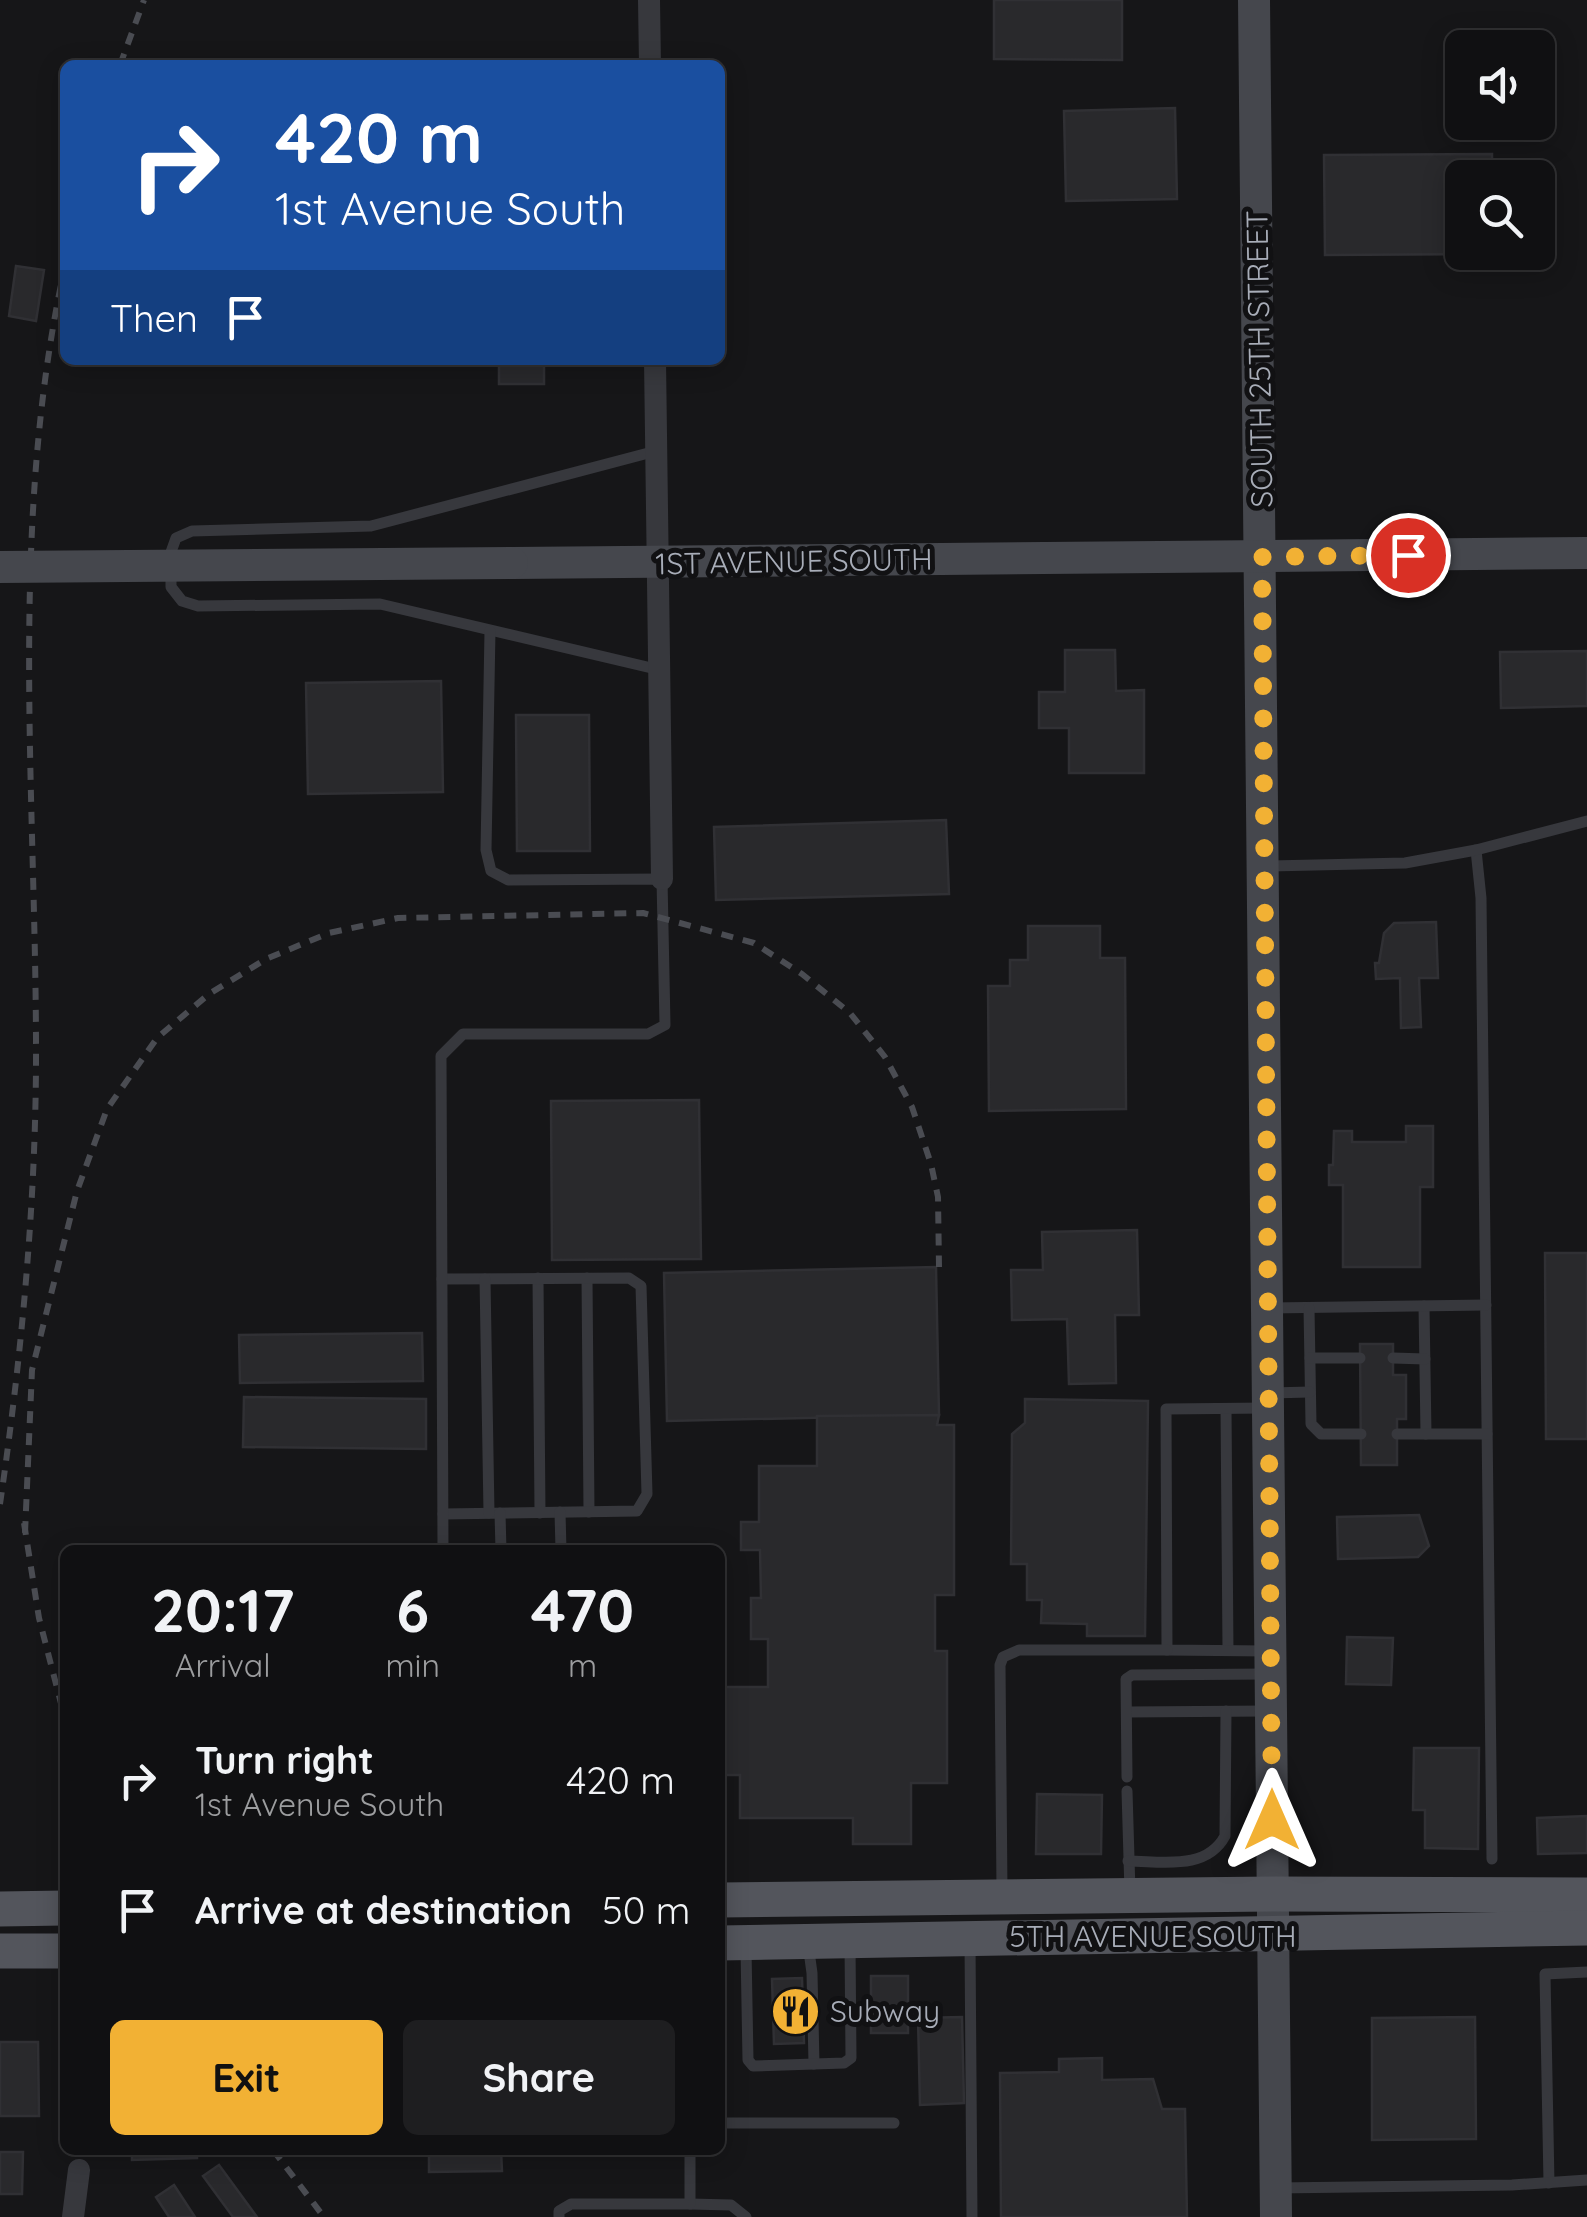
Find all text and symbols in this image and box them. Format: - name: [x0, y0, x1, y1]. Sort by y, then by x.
- map controls: [1445, 30, 1555, 270]
- button: sound: [1445, 30, 1555, 140]
- text: 420 m: [275, 93, 483, 181]
- icon: right: [110, 100, 240, 230]
- button: search: [1445, 160, 1555, 270]
- text: 1st Avenue South: [275, 180, 625, 236]
- street label: SOUTH 25TH STREET: [1237, 210, 1281, 508]
- icon: arrive: [218, 290, 273, 345]
- text: Then: [110, 294, 198, 342]
- pin: [1366, 513, 1451, 598]
- icon: arrive: [1381, 528, 1436, 583]
- street label: 1ST AVENUE SOUTH: [655, 540, 933, 582]
- text: 20:17: [151, 1572, 295, 1647]
- text: 6: [396, 1572, 429, 1647]
- text: 470: [531, 1572, 634, 1647]
- text: Arrival: [175, 1645, 271, 1685]
- text: min: [385, 1645, 440, 1685]
- text: m: [568, 1645, 597, 1685]
- text: Turn right: [195, 1736, 374, 1784]
- icon: right: [110, 1753, 165, 1808]
- text: 420 m: [566, 1756, 675, 1804]
- position arrow: [1220, 1768, 1324, 1872]
- text: 1st Avenue South: [195, 1784, 444, 1824]
- icon: arrive: [110, 1883, 165, 1938]
- text: Arrive at destination: [195, 1886, 572, 1934]
- text: 50 m: [602, 1886, 690, 1934]
- street label: 5TH AVENUE SOUTH: [1009, 1917, 1297, 1955]
- restaurant icon: Subway: [769, 1985, 821, 2037]
- place label: Subway: [830, 1992, 940, 2030]
- button: Exit: [110, 2020, 383, 2135]
- button: Share: [403, 2020, 675, 2135]

